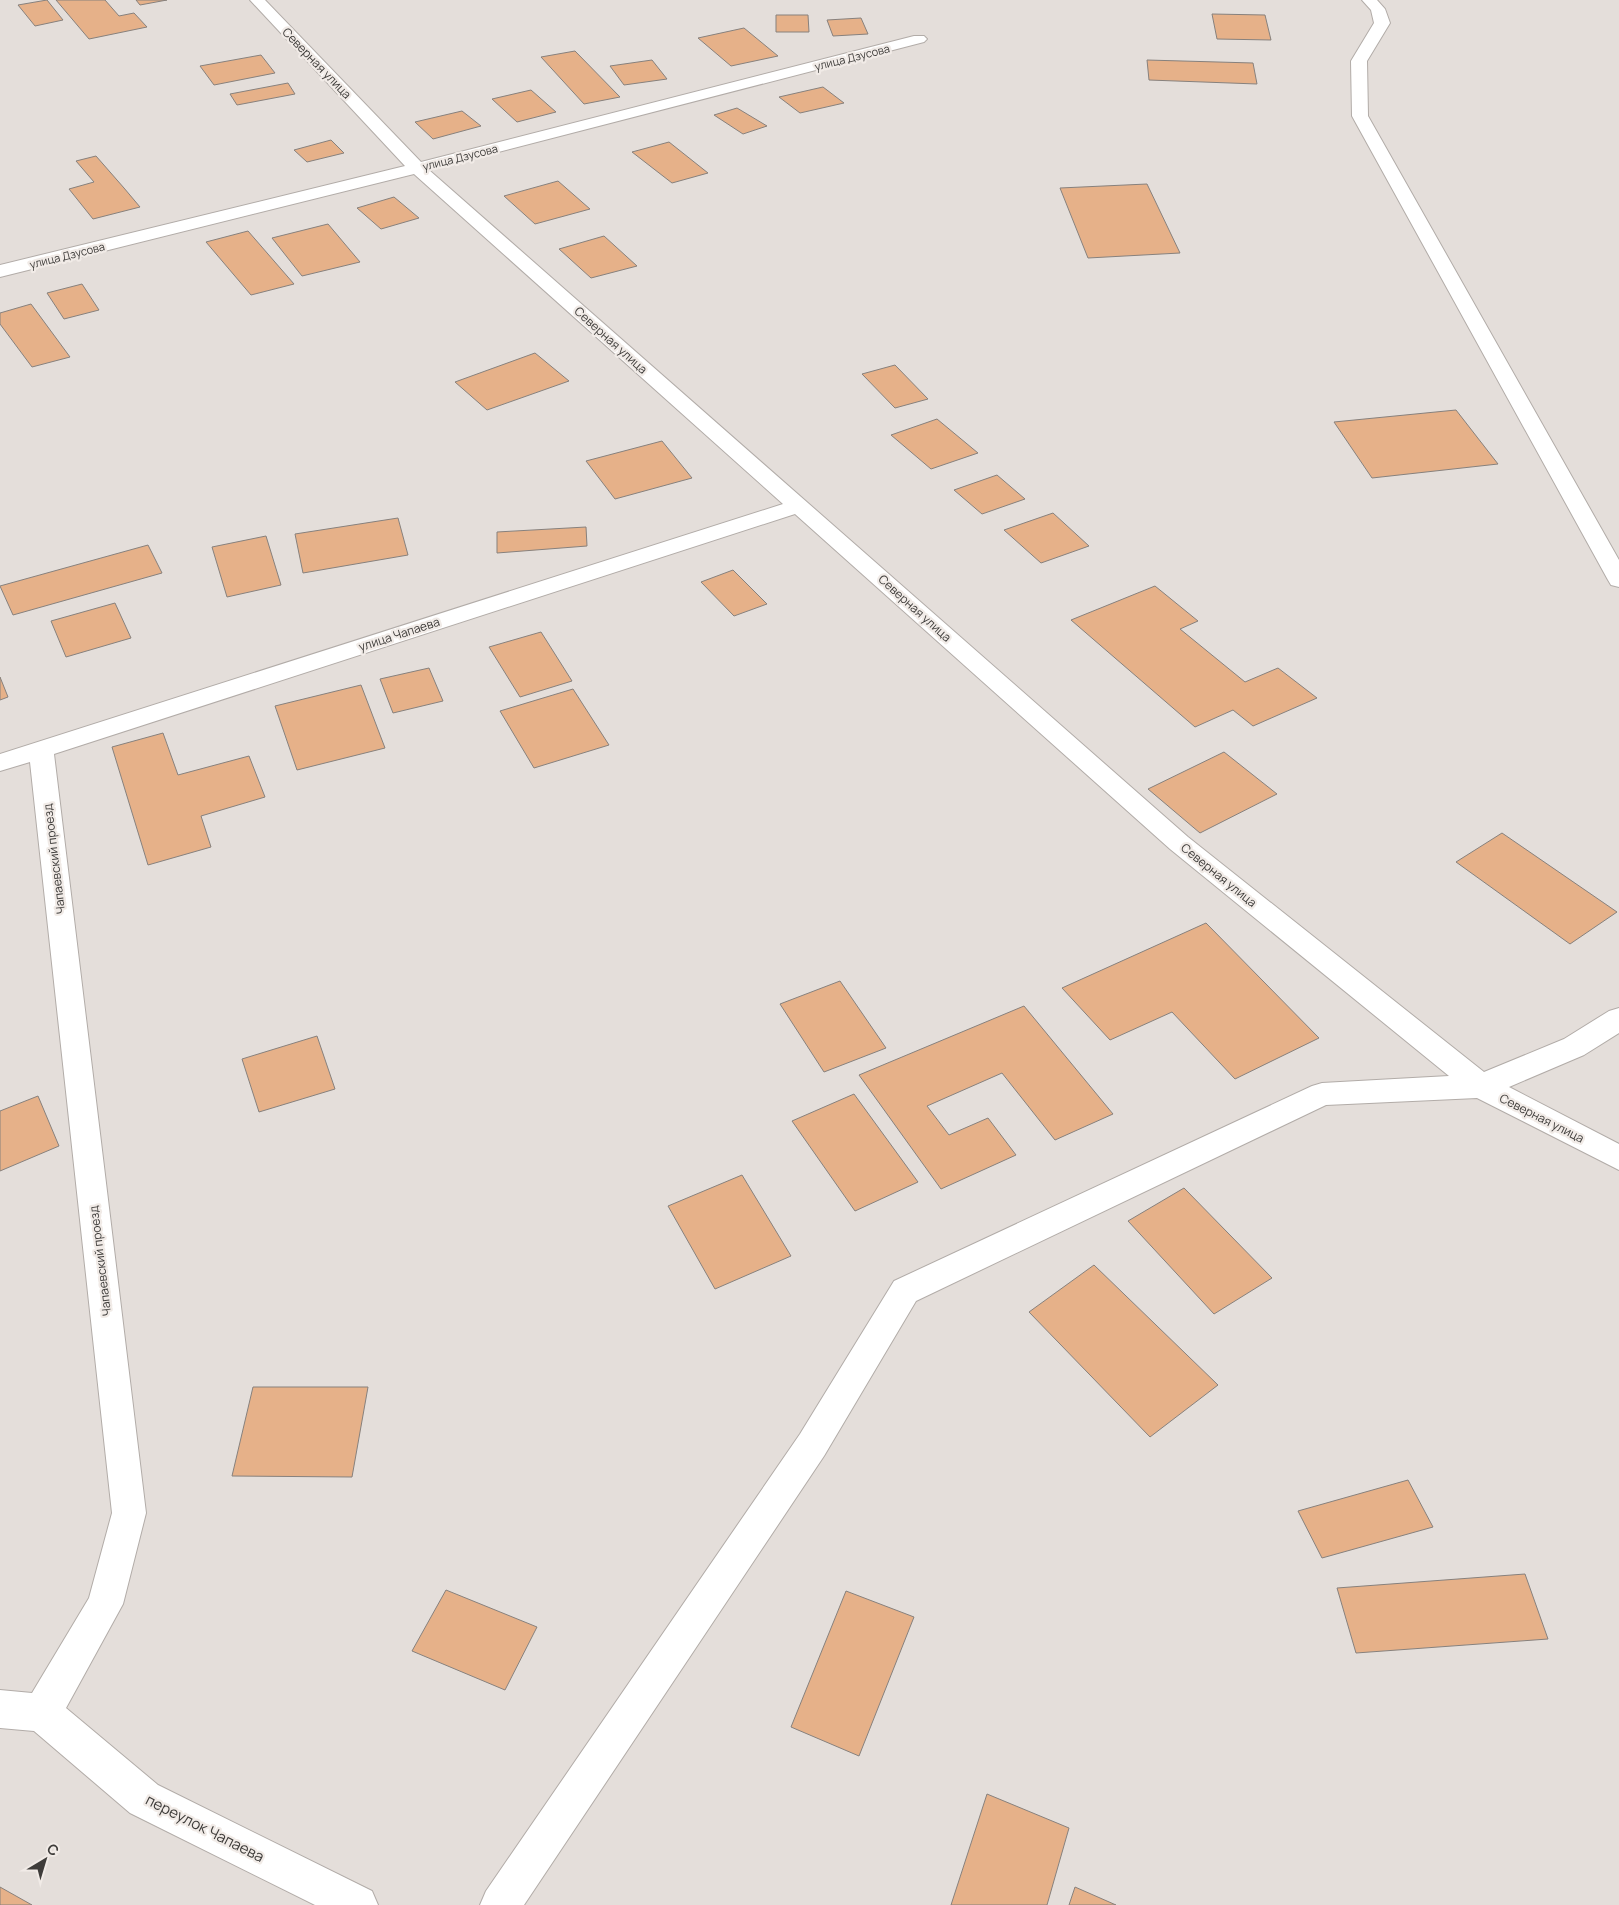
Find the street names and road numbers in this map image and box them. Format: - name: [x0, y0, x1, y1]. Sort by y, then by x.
- street label: Северная улица: [279, 24, 355, 102]
- street label: улица Дзусова: [813, 40, 891, 74]
- street label: улица Дзусова: [421, 140, 499, 174]
- street label: улица Дзусова: [28, 238, 106, 272]
- street label: Северная улица: [571, 303, 651, 377]
- street label: Северная улица: [875, 571, 955, 645]
- street label: улица Чапаева: [356, 613, 442, 655]
- street label: Чапаевский проезд: [39, 803, 69, 915]
- street label: Северная улица: [1178, 839, 1260, 911]
- street label: Северная улица: [1497, 1089, 1587, 1147]
- street label: Чапаевский проезд: [85, 1205, 115, 1317]
- street label: переулок Чапаева: [142, 1789, 268, 1867]

